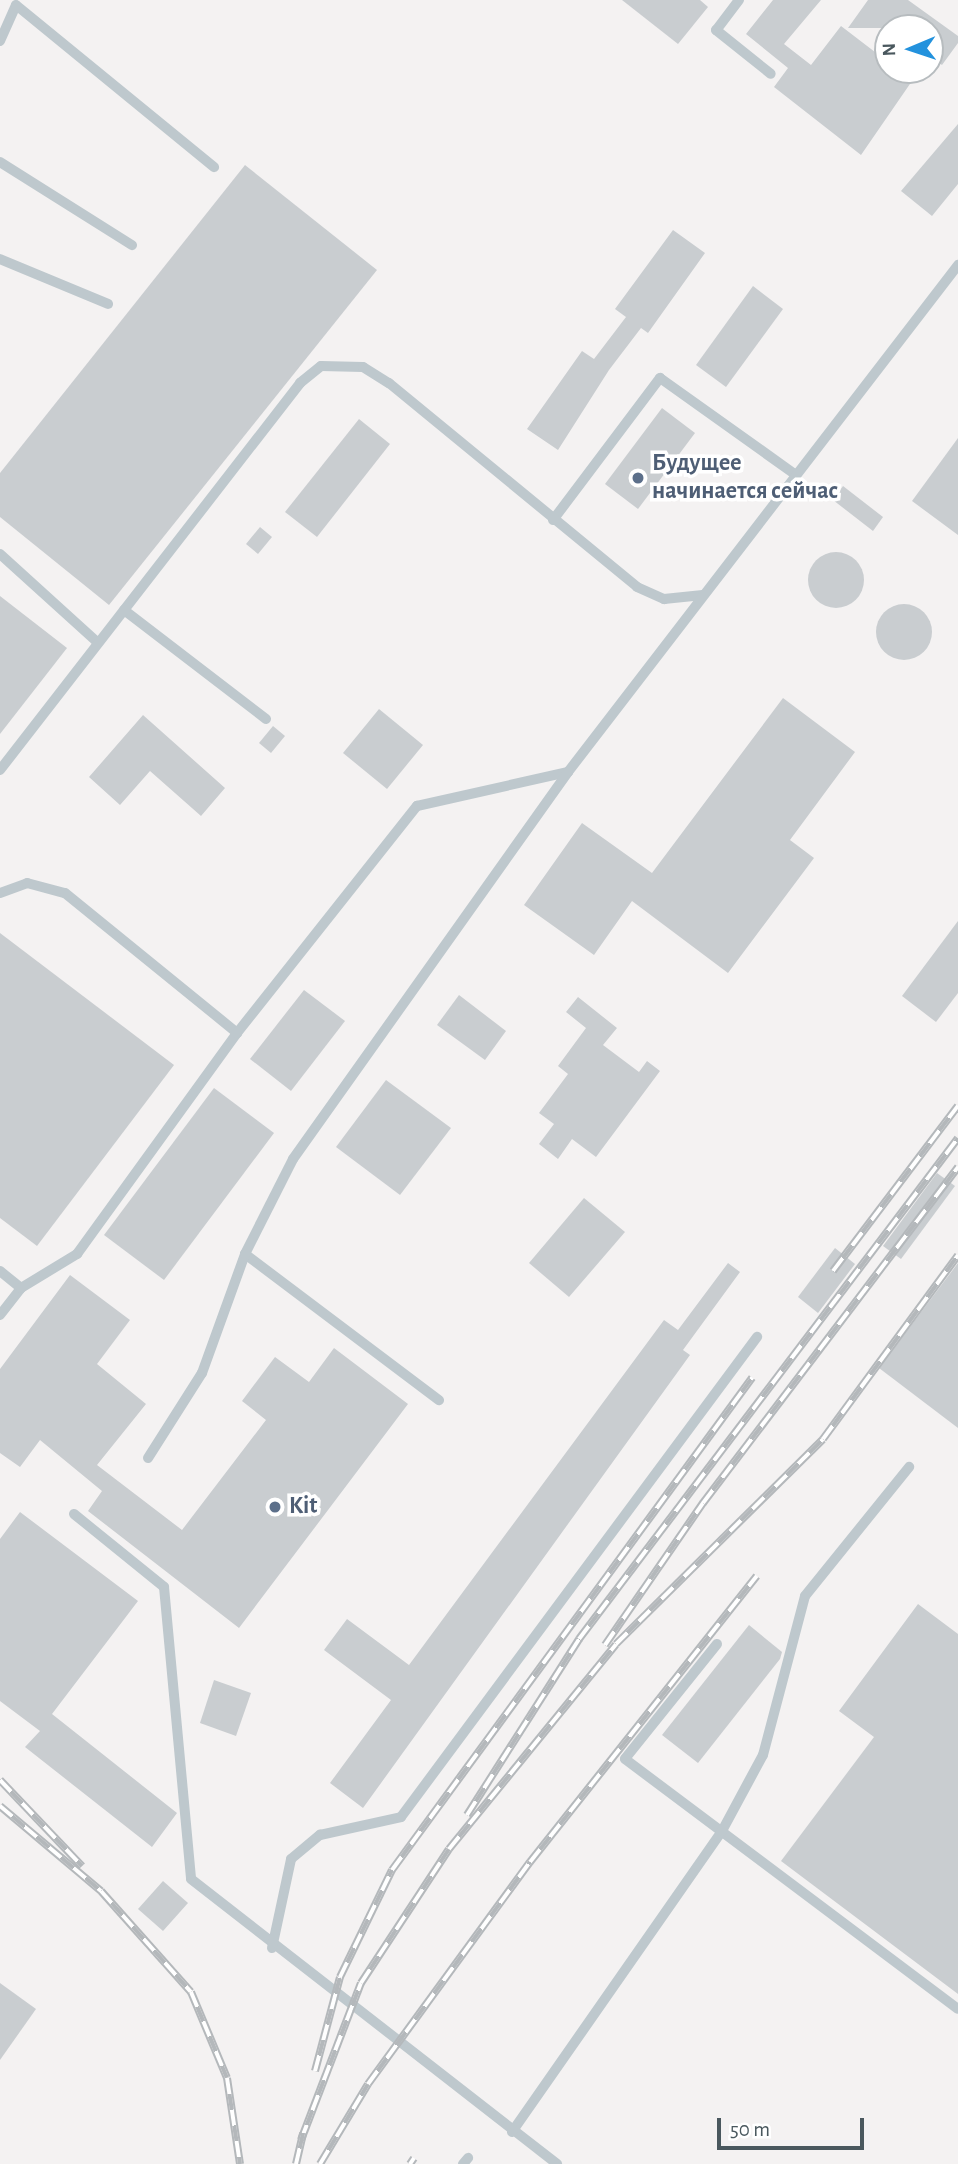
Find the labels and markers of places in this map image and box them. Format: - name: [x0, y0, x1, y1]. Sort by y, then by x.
- place label: Будущее начинается сейчас: [652, 450, 838, 506]
- marker: Будущее начинается сейчас: [630, 470, 646, 486]
- place label: Kit: [289, 1493, 317, 1521]
- marker: Kit: [267, 1499, 283, 1515]

